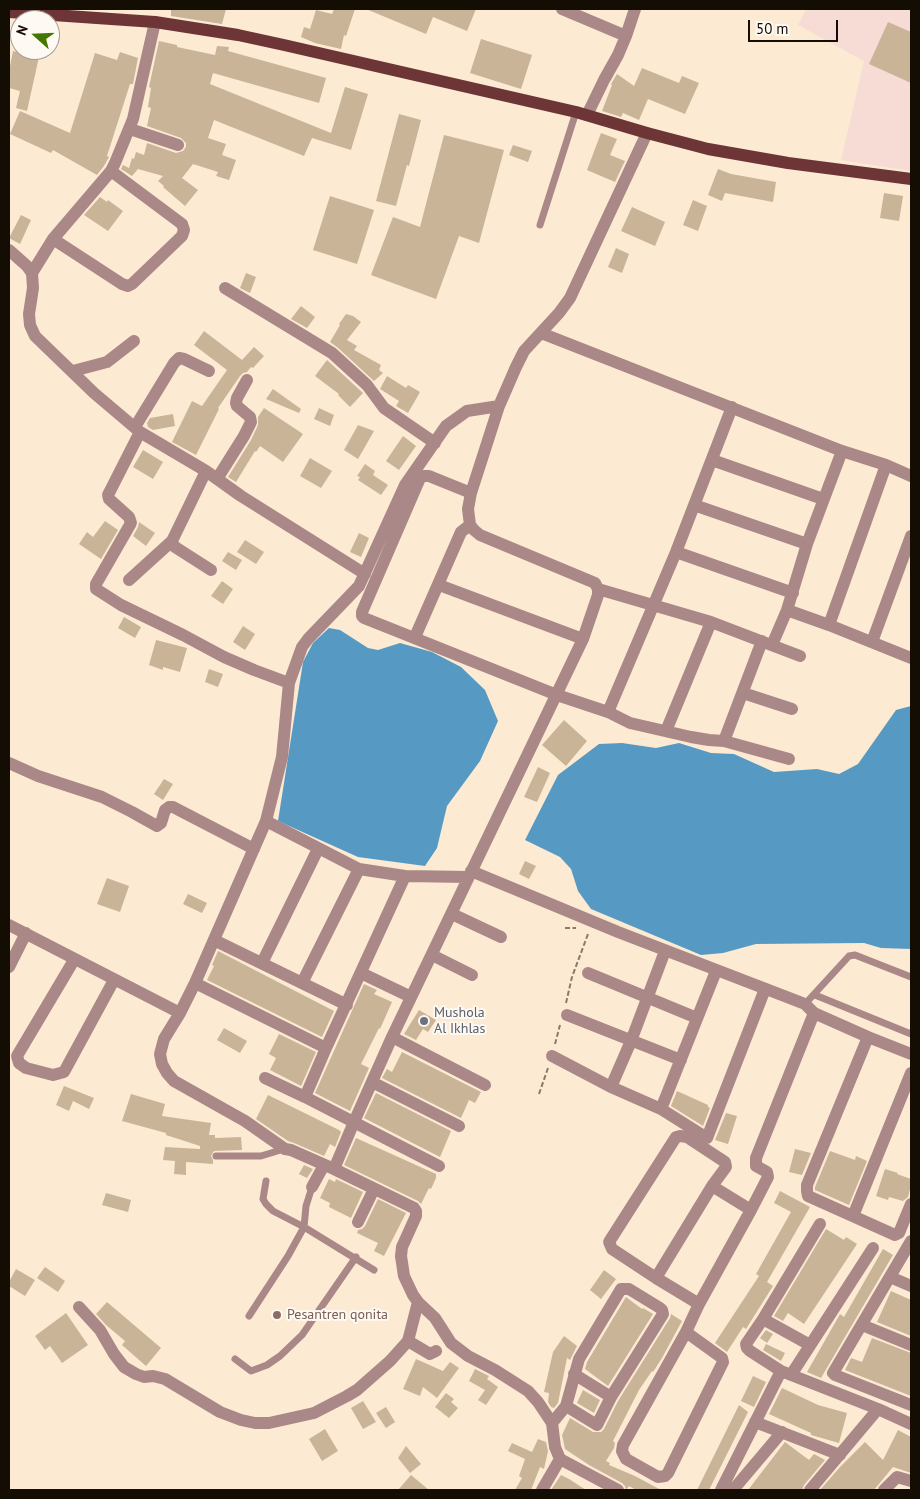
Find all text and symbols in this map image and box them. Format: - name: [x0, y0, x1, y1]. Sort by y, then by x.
- north arrow: [10, 10, 60, 60]
- scale bar: [750, 10, 840, 42]
- text: 50 m: [756, 19, 789, 38]
- text: N: [12, 23, 32, 38]
- place label: Mushola Al Ikhlas: [434, 1005, 485, 1038]
- marker: Mushola Al Ikhlas: [418, 1015, 430, 1027]
- place label: Pesantren qonita: [287, 1307, 388, 1323]
- marker: Pesantren qonita: [271, 1309, 283, 1321]

